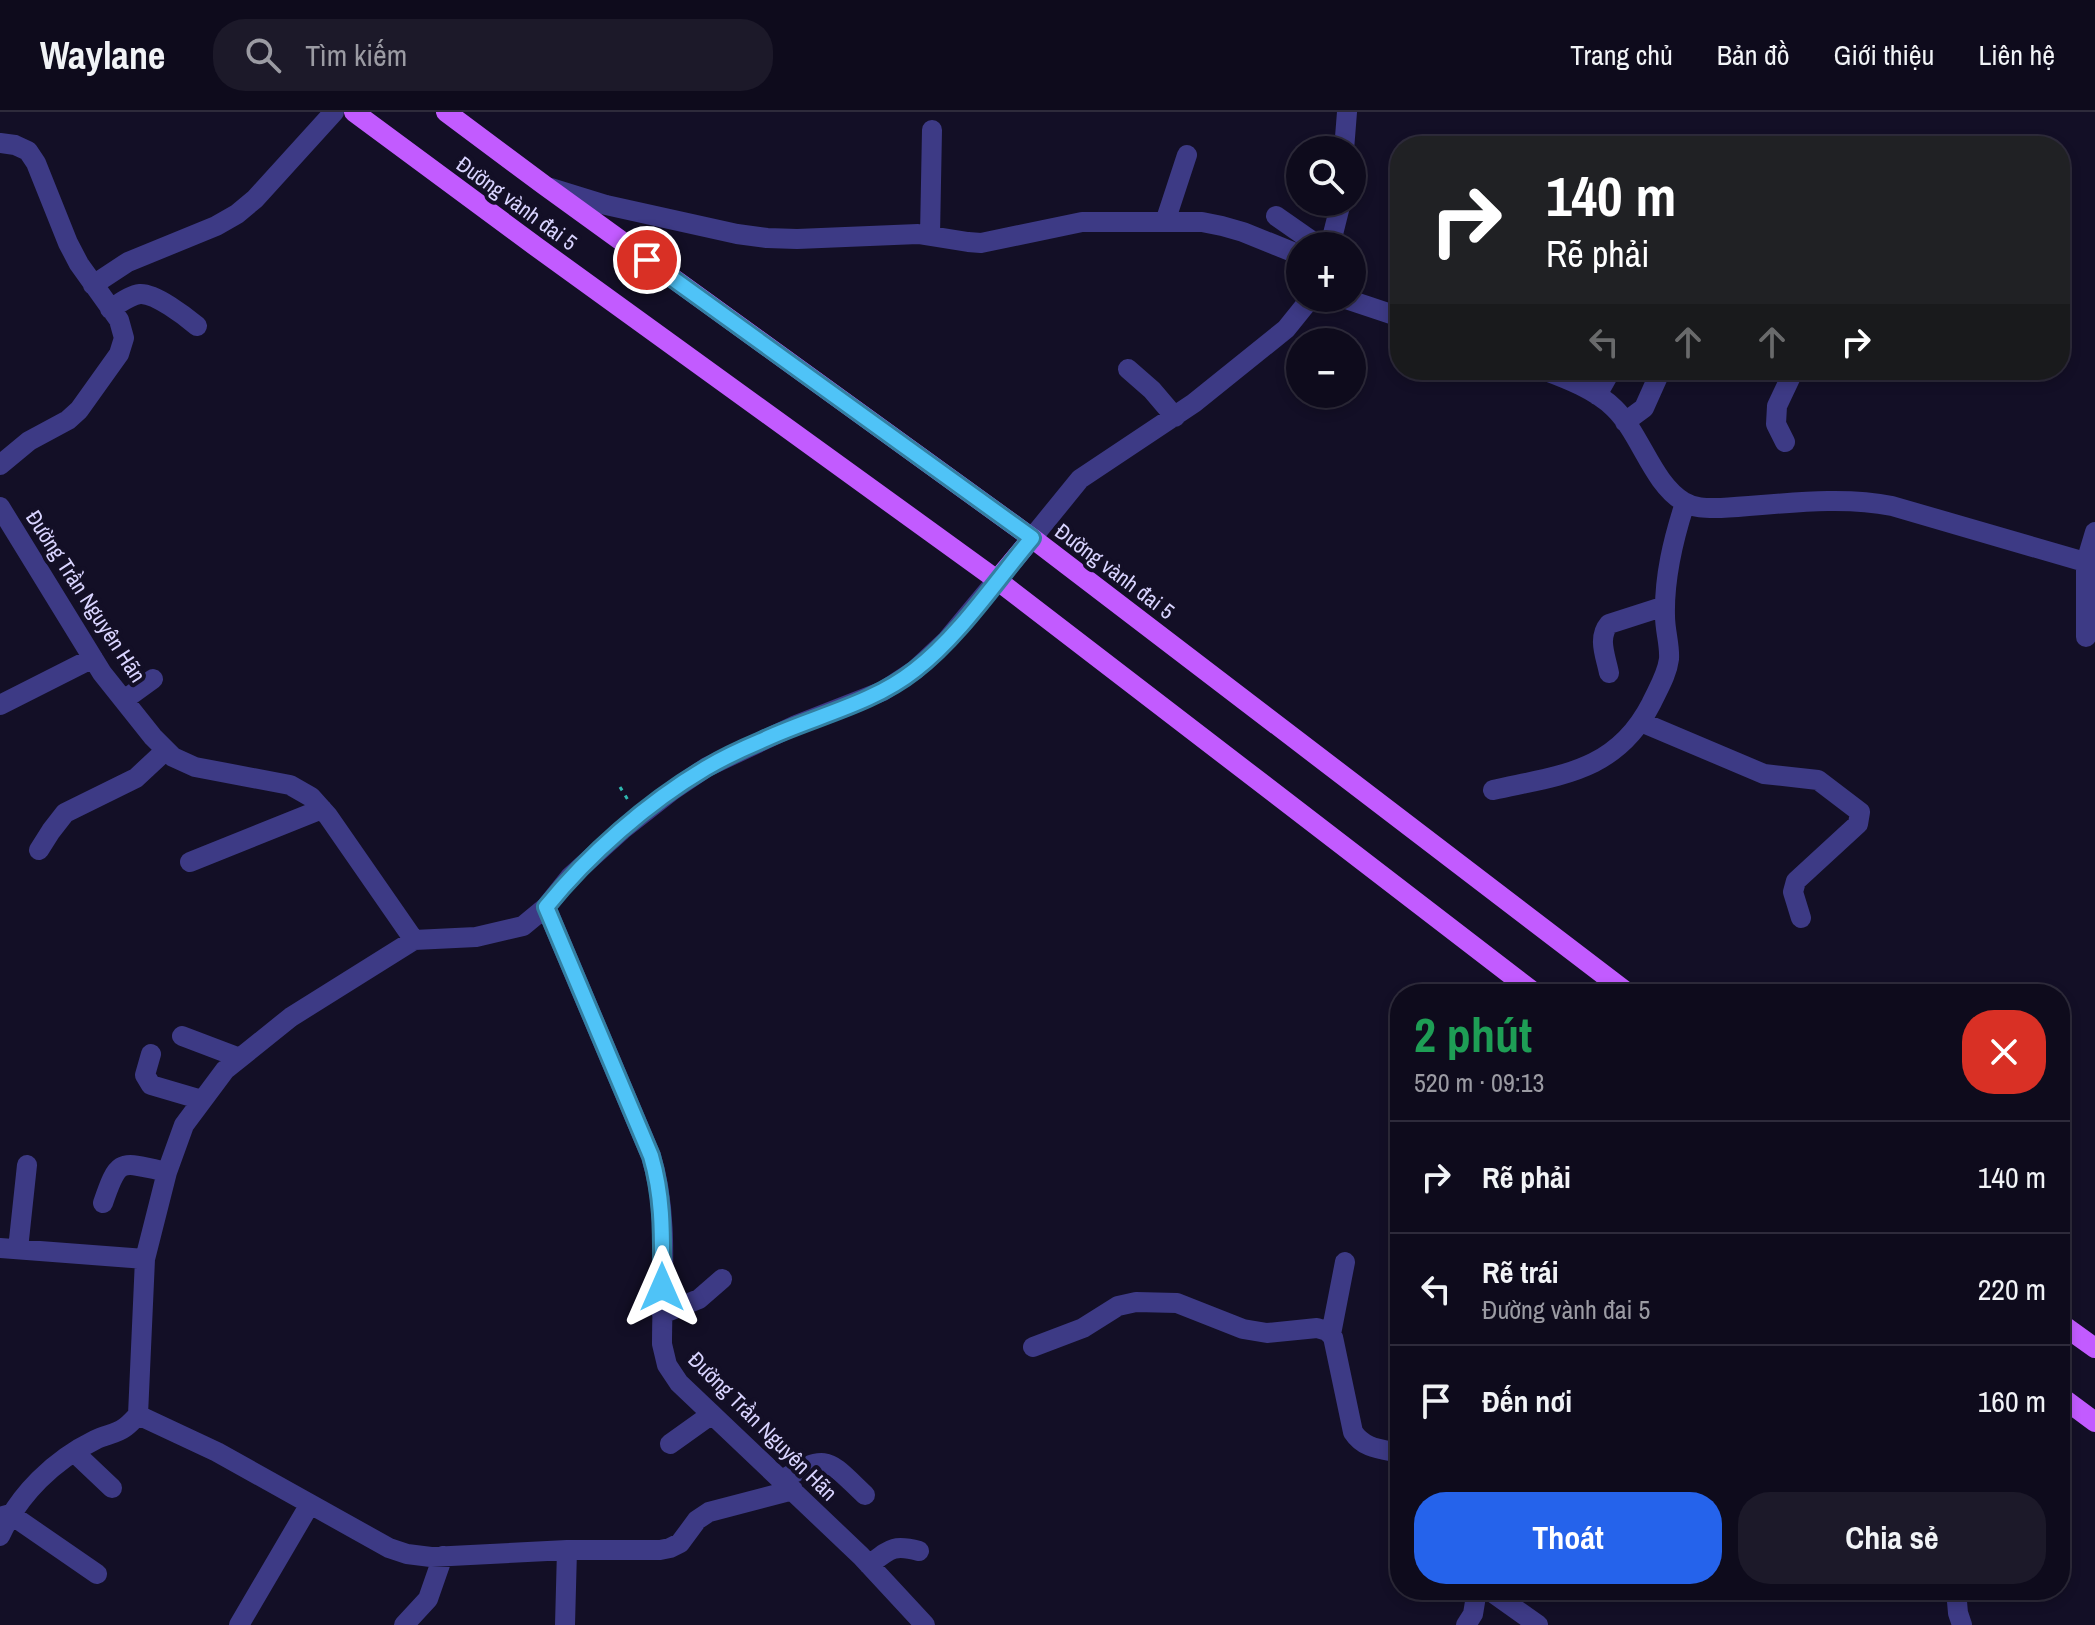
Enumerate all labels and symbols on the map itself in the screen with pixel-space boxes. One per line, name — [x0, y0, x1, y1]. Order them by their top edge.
street label: Đường vành đai 5 — [451, 149, 583, 257]
pin — [613, 226, 681, 294]
street label: Đường Trần Nguyên Hãn — [19, 504, 153, 688]
street label: Đường vành đai 5 — [1049, 516, 1181, 626]
position arrow — [620, 1245, 704, 1329]
street label: Đường Trần Nguyên Hãn — [682, 1345, 844, 1507]

